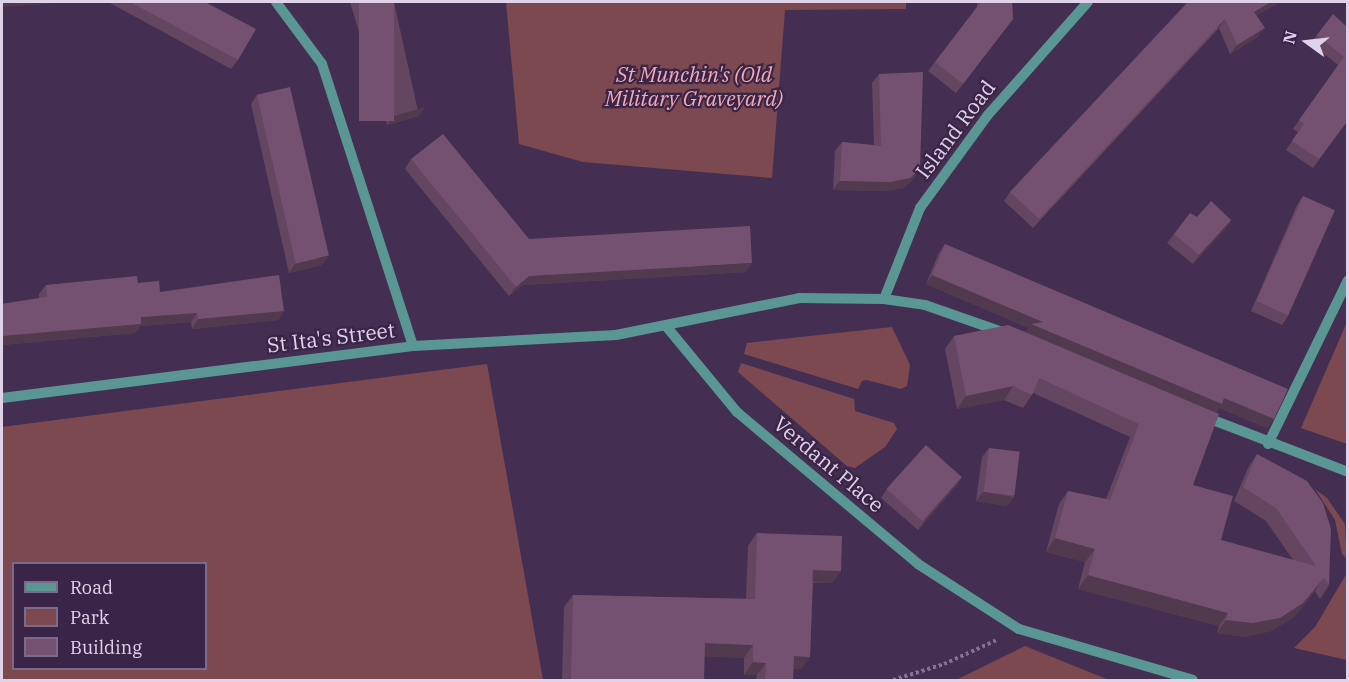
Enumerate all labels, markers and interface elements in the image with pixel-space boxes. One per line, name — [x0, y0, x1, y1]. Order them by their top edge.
north arrow — [1277, 12, 1337, 72]
text: N — [1278, 29, 1301, 46]
park label: St Munchin's (Old Military Graveyard) — [605, 61, 783, 111]
street label: Island Road — [910, 75, 1000, 183]
street label: St Ita's Street — [266, 317, 396, 357]
street label: Verdant Place — [769, 411, 889, 517]
legend — [12, 562, 207, 670]
text: Road — [70, 576, 113, 599]
text: Park — [70, 606, 109, 629]
text: Building — [70, 636, 142, 659]

